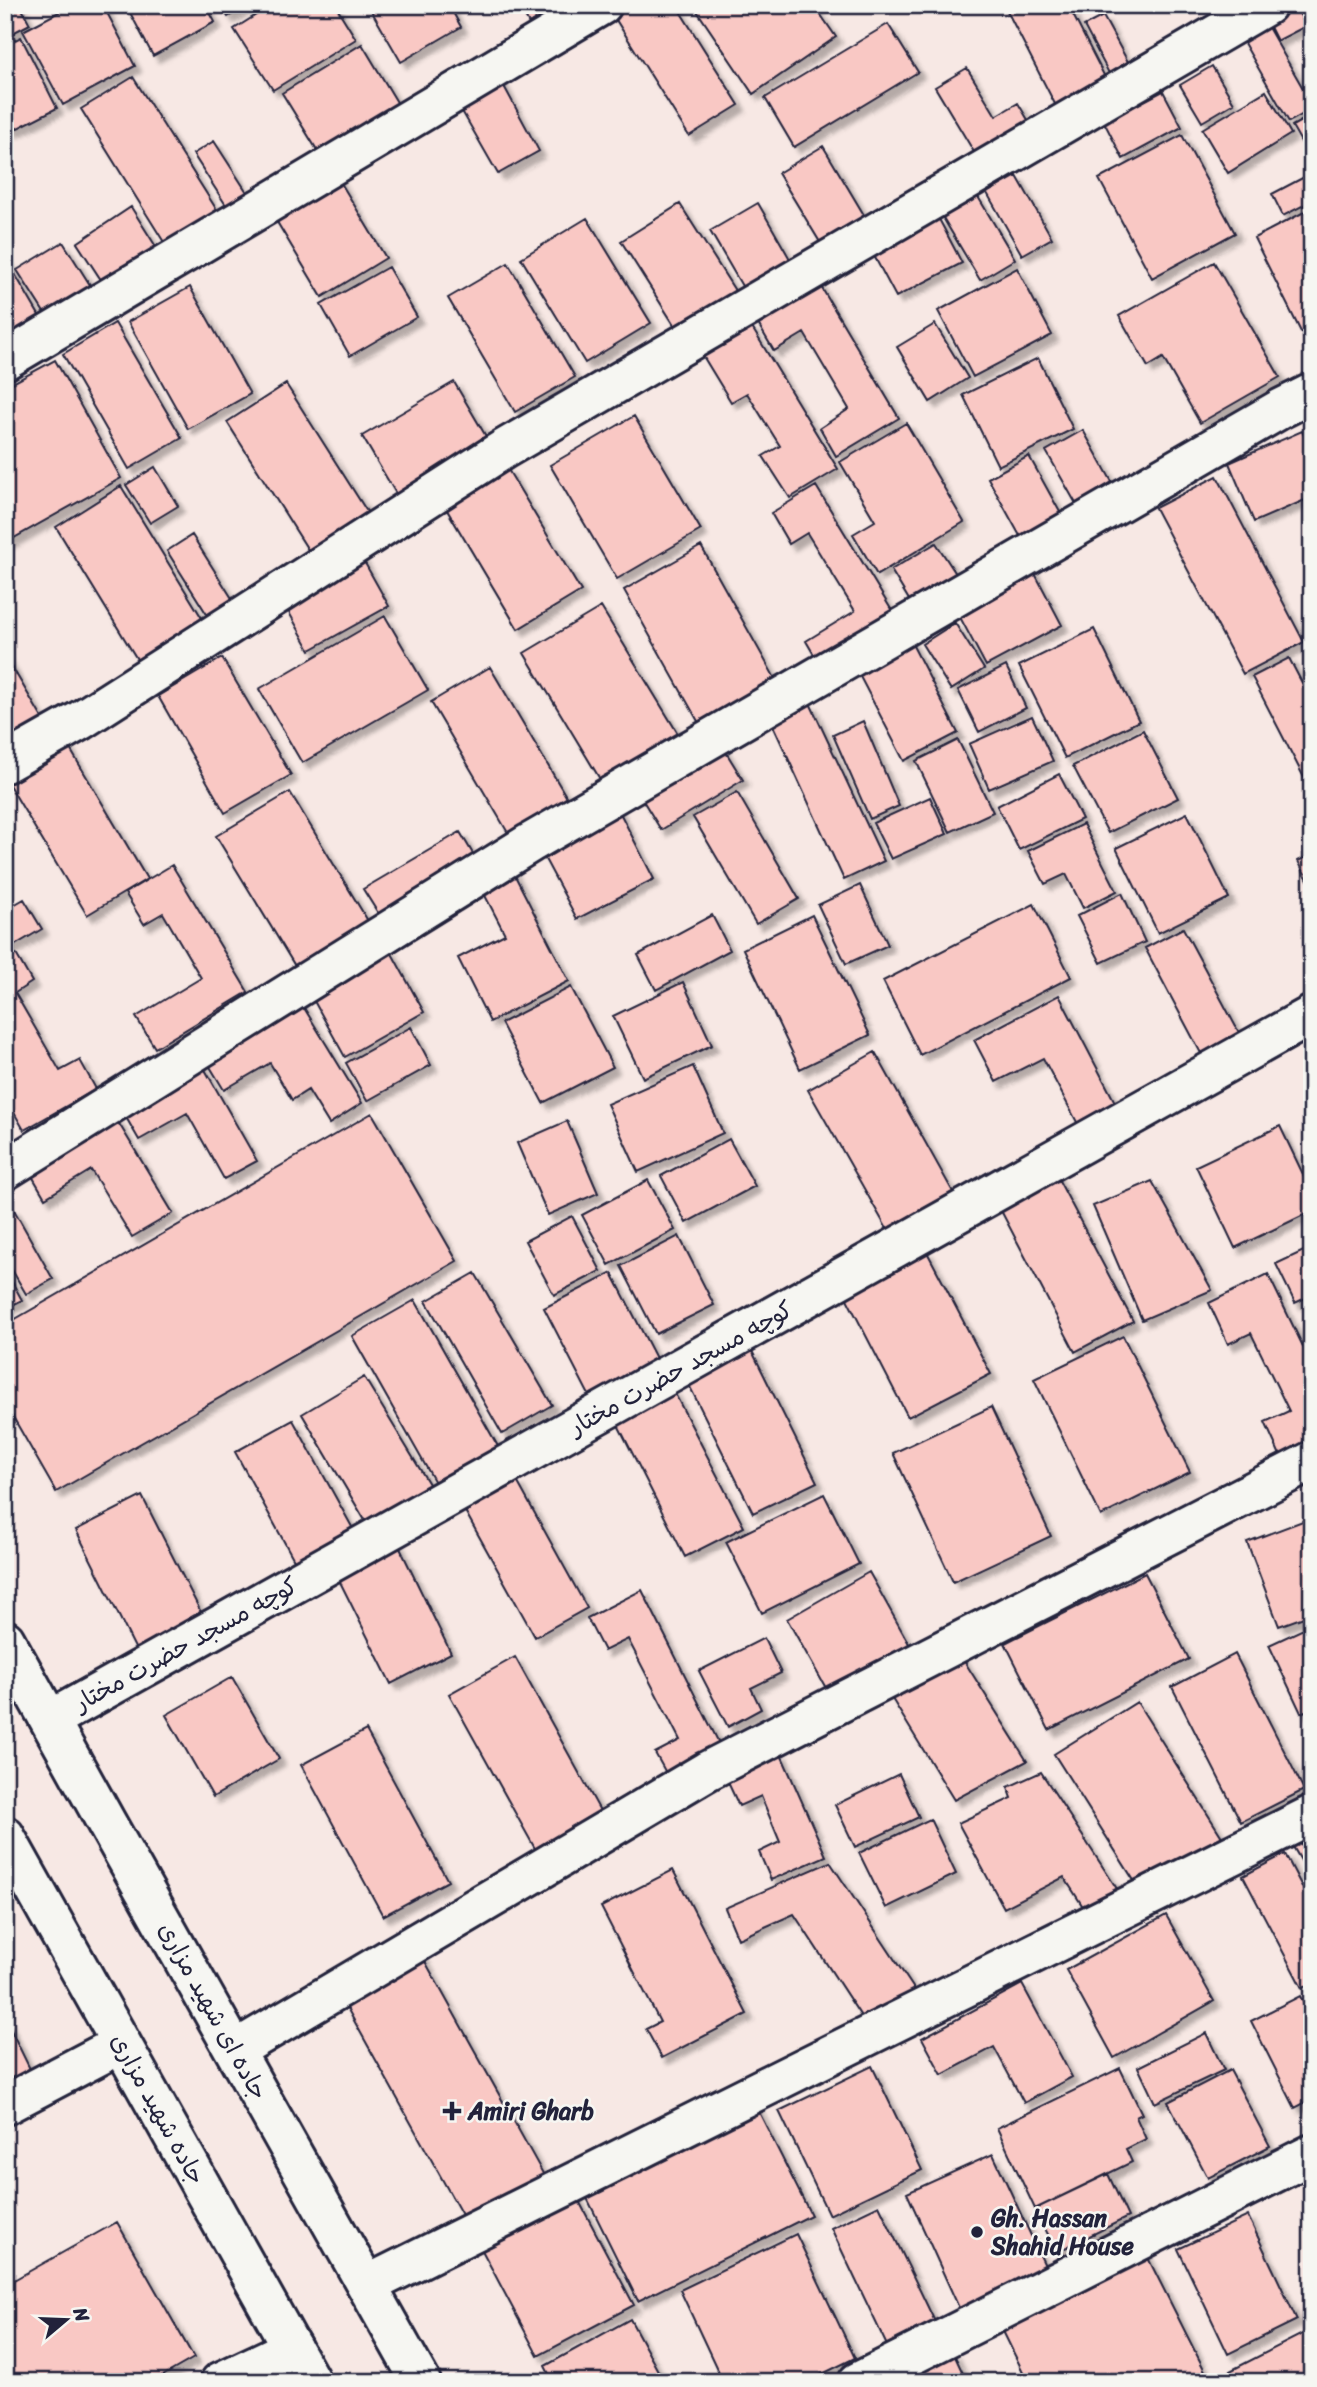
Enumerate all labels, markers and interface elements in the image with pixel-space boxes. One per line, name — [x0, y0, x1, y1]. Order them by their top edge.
street label: کوچه مسجد حضرت مختار — [559, 1289, 801, 1448]
street label: کوچه مسجد حضرت مختار — [64, 1565, 306, 1724]
street label: جاده ای شهید مزاری — [147, 1914, 279, 2108]
street label: جاده شهید مزاری — [99, 2025, 217, 2193]
place label: Amiri Gharb — [467, 2090, 594, 2132]
marker: Amiri Gharb — [442, 2101, 462, 2121]
place label: Gh. Hassan Shahid House — [990, 2197, 1135, 2267]
marker: Gh. Hassan Shahid House — [969, 2224, 985, 2240]
north arrow — [32, 2286, 102, 2356]
text: N — [64, 2302, 100, 2327]

